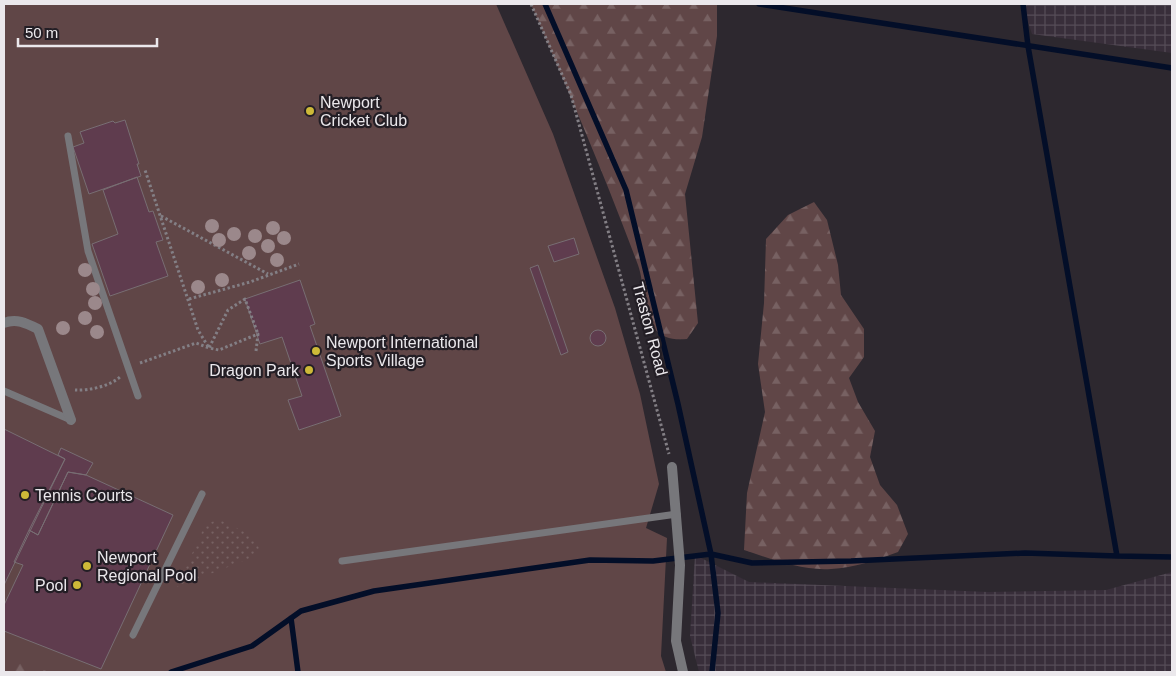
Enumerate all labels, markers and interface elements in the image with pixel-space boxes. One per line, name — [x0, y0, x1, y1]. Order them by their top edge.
scale bar — [18, 15, 156, 47]
text: 50 m — [25, 24, 58, 41]
place label: Newport Cricket Club — [320, 94, 407, 129]
marker: Newport Cricket Club — [304, 105, 316, 117]
street label: Traston Road — [629, 280, 671, 378]
place label: Newport International Sports Village — [326, 334, 478, 369]
marker: Newport International Sports Village — [310, 345, 322, 357]
place label: Dragon Park — [209, 362, 300, 379]
marker: Dragon Park — [303, 364, 315, 376]
place label: Tennis Courts — [35, 487, 133, 504]
marker: Tennis Courts — [19, 489, 31, 501]
place label: Newport Regional Pool — [97, 549, 197, 584]
marker: Newport Regional Pool — [81, 560, 93, 572]
place label: Pool — [35, 577, 67, 594]
marker: Pool — [71, 579, 83, 591]

